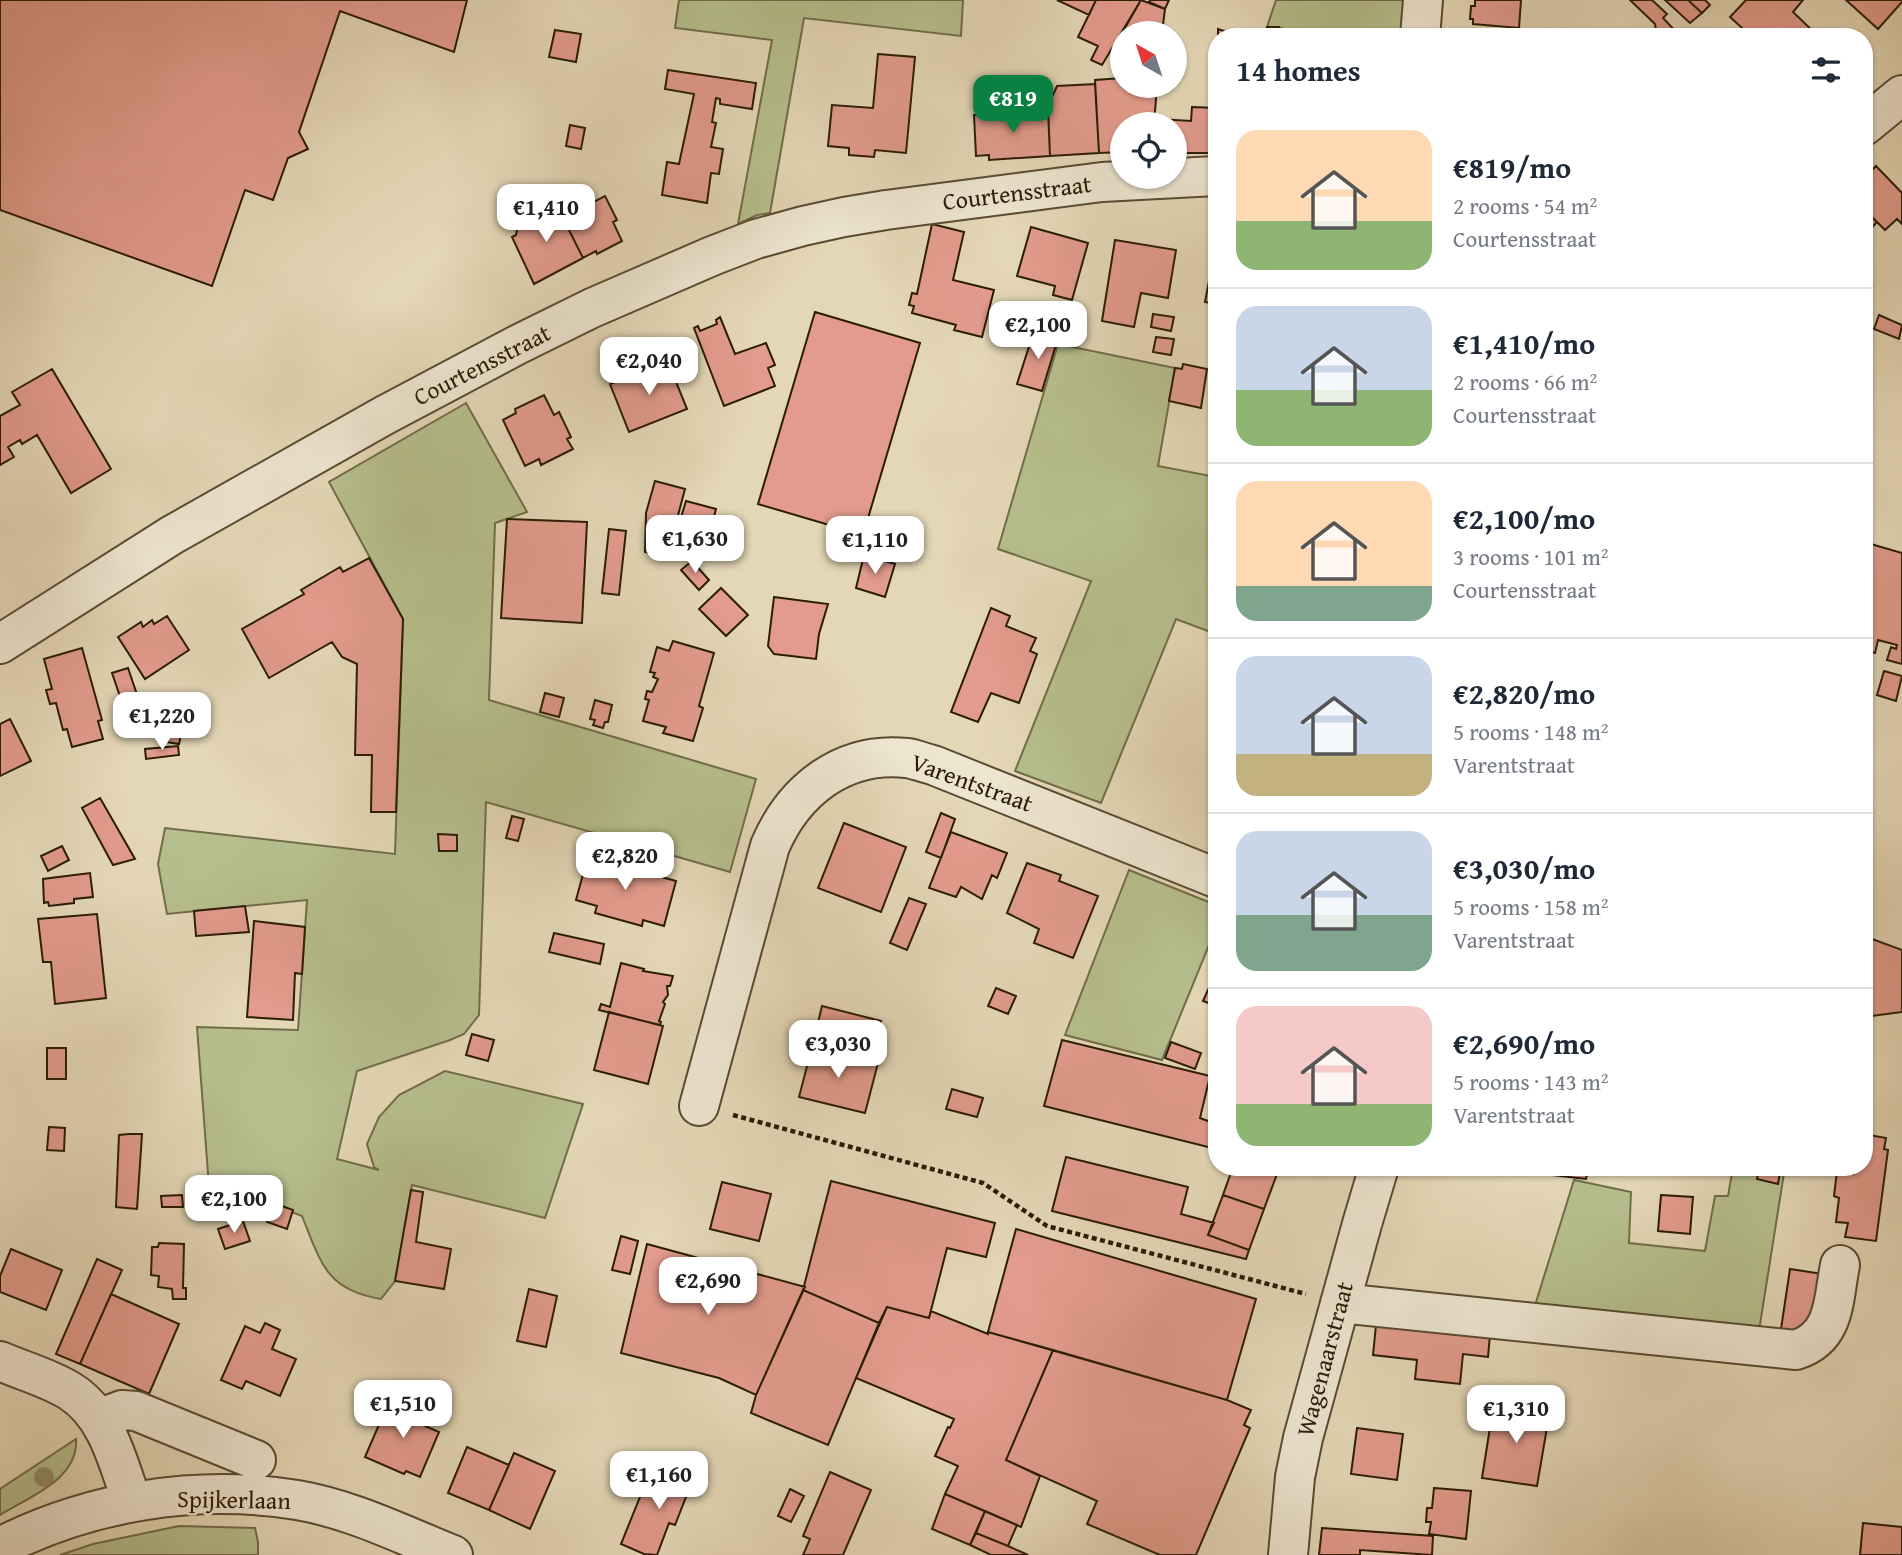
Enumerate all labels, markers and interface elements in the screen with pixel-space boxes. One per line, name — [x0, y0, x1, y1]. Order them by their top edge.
north arrow — [1110, 21, 1186, 98]
map controls — [1110, 21, 1187, 189]
text: 14 homes — [1236, 48, 1361, 92]
icon: filters — [1807, 51, 1845, 89]
pin: €819 — [972, 76, 1054, 135]
text: €819 — [989, 81, 1037, 114]
button: locate — [1110, 112, 1187, 189]
text: €819/mo — [1453, 145, 1571, 189]
icon: home — [1292, 158, 1376, 242]
street label: Courtensstraat — [941, 166, 1094, 219]
pin: €1,410 — [489, 184, 603, 244]
text: 2 rooms · 54 m² — [1453, 189, 1597, 222]
text: €1,410 — [513, 190, 579, 223]
text: Courtensstraat — [1453, 222, 1596, 255]
pin: €2,100 — [981, 302, 1095, 361]
text: €2,100 — [1005, 307, 1071, 340]
street label: Courtensstraat — [407, 315, 557, 414]
text: €1,410/mo — [1453, 321, 1595, 365]
icon: home — [1292, 334, 1376, 418]
pin: €2,040 — [592, 338, 706, 397]
text: €2,040 — [616, 343, 682, 376]
text: 2 rooms · 66 m² — [1453, 365, 1597, 398]
text: Courtensstraat — [1453, 398, 1596, 431]
text: €2,100/mo — [1453, 496, 1595, 540]
icon: home — [1292, 509, 1376, 593]
pin: €1,630 — [638, 516, 752, 575]
pin: €1,110 — [818, 516, 932, 576]
text: €1,630 — [662, 521, 728, 554]
text: €1,110 — [842, 522, 908, 555]
text: 3 rooms · 101 m² — [1453, 540, 1608, 573]
text: Courtensstraat — [1453, 573, 1596, 606]
text: €2,820/mo — [1453, 671, 1595, 715]
icon: home — [1292, 684, 1376, 768]
pin: €1,220 — [105, 692, 219, 752]
text: €1,220 — [129, 698, 195, 731]
text: 5 rooms · 148 m² — [1453, 715, 1608, 748]
street label: Varentstraat — [906, 744, 1038, 821]
text: Varentstraat — [1453, 748, 1575, 781]
pin: €2,820 — [568, 832, 682, 892]
text: €2,820 — [592, 838, 658, 871]
text: €3,030/mo — [1453, 846, 1595, 890]
icon: home — [1292, 859, 1376, 943]
text: 5 rooms · 158 m² — [1453, 890, 1608, 923]
text: Varentstraat — [1453, 923, 1575, 956]
pin: €3,030 — [781, 1020, 895, 1080]
text: €2,690/mo — [1453, 1021, 1595, 1065]
text: €3,030 — [805, 1026, 871, 1059]
icon: home — [1292, 1034, 1376, 1118]
text: 5 rooms · 143 m² — [1453, 1065, 1608, 1098]
text: Varentstraat — [1453, 1098, 1575, 1131]
pin: €2,100 — [177, 1176, 291, 1235]
text: €2,100 — [201, 1181, 267, 1214]
pin: €2,690 — [651, 1258, 765, 1317]
text: €2,690 — [675, 1263, 741, 1296]
street label: Wagenaarstraat — [1287, 1277, 1362, 1440]
pin: €1,510 — [346, 1380, 460, 1440]
text: €1,510 — [370, 1386, 436, 1419]
pin: €1,310 — [1459, 1386, 1573, 1445]
text: €1,310 — [1483, 1391, 1549, 1424]
pin: €1,160 — [602, 1452, 716, 1511]
text: €1,160 — [626, 1457, 692, 1490]
street label: Spijkerlaan — [177, 1481, 292, 1518]

